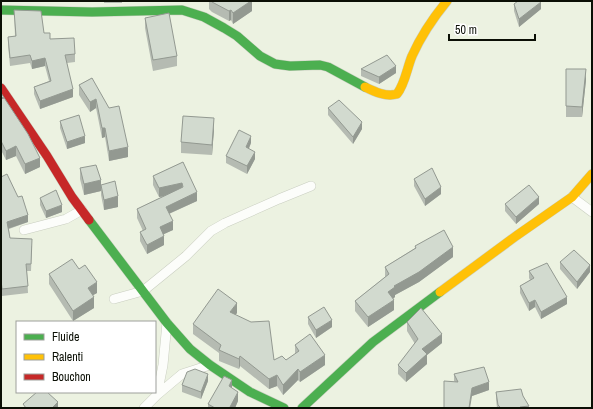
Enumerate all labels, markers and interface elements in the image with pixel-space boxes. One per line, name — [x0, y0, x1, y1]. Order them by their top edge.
scale bar — [449, 16, 535, 42]
text: 50 m — [455, 22, 477, 38]
legend — [16, 321, 156, 393]
text: Fluide — [52, 329, 79, 345]
text: Ralenti — [52, 349, 83, 365]
text: Bouchon — [52, 369, 91, 385]

